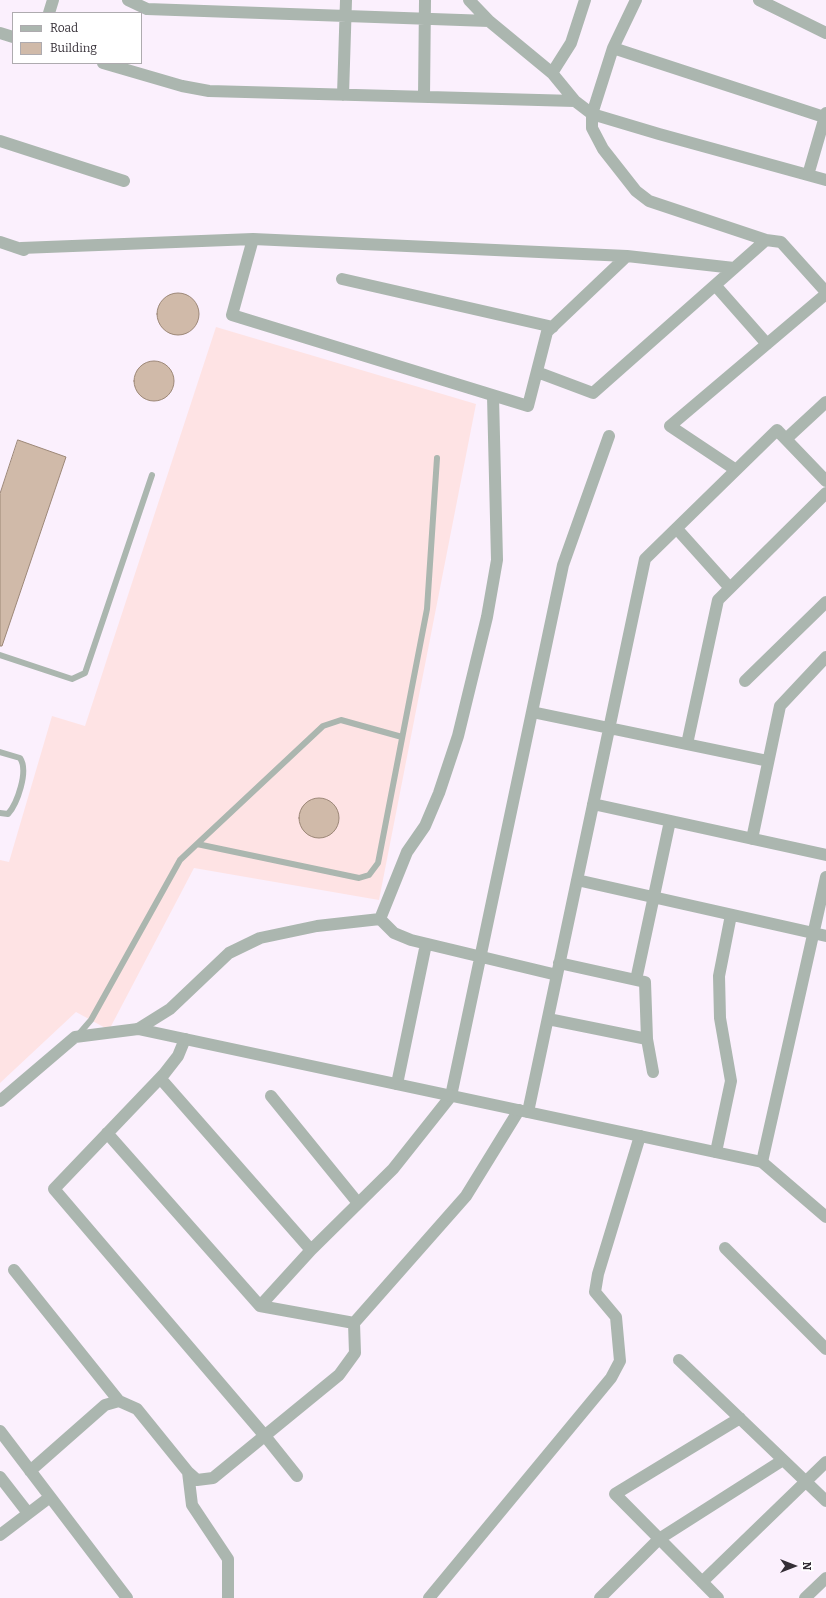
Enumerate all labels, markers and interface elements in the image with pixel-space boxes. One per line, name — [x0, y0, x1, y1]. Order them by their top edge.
legend — [12, 12, 142, 64]
text: Road — [50, 21, 78, 35]
text: Building — [50, 41, 97, 55]
north arrow — [774, 1546, 814, 1586]
text: N — [800, 1562, 813, 1570]

